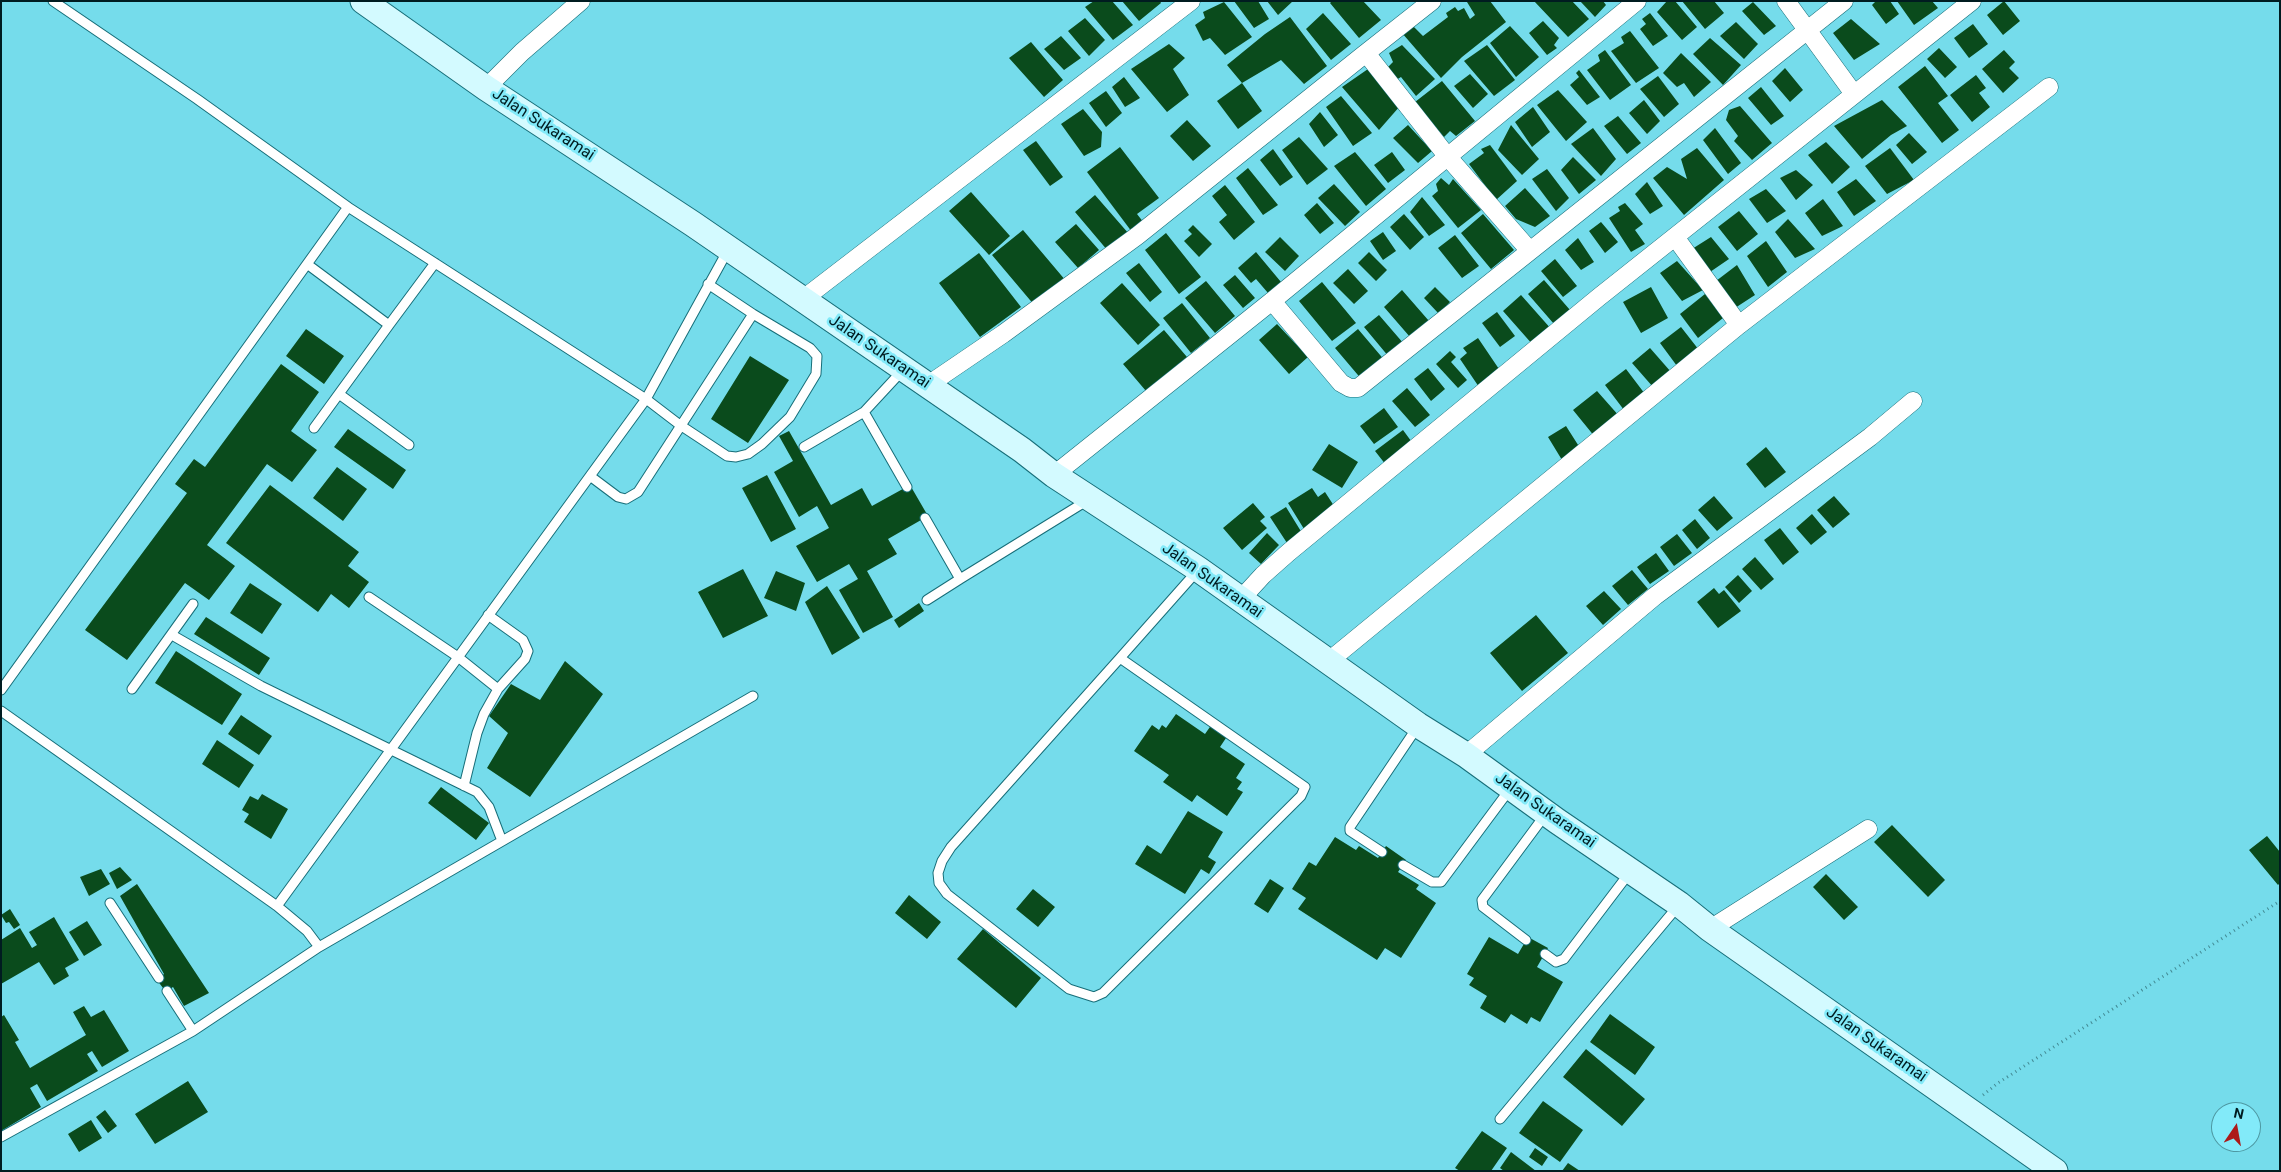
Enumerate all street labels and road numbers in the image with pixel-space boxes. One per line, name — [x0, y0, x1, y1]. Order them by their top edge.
street label: Jalan Sukaramai — [488, 85, 598, 165]
street label: Jalan Sukaramai — [825, 311, 933, 393]
street label: Jalan Sukaramai — [1158, 539, 1266, 623]
street label: Jalan Sukaramai — [1491, 769, 1599, 853]
street label: Jalan Sukaramai — [1822, 1003, 1930, 1087]

